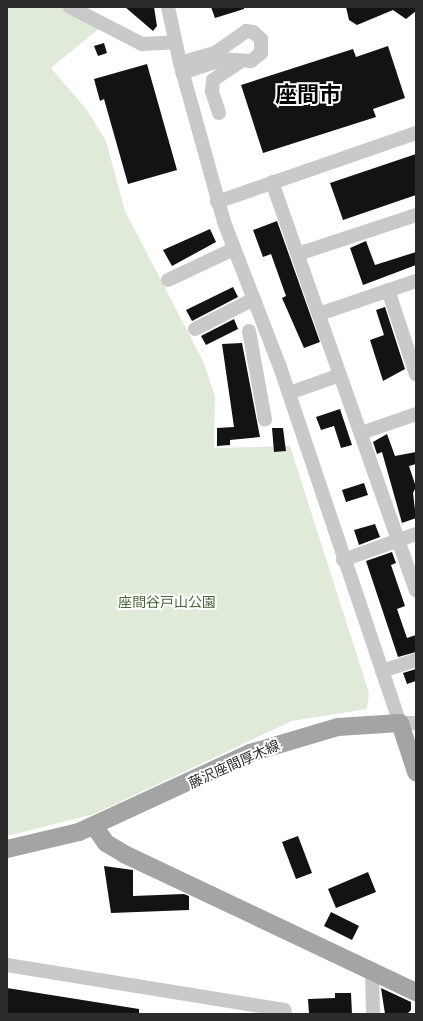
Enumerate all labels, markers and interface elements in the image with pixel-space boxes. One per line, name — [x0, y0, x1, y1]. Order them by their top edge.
district label: 座間市 — [275, 82, 341, 108]
park label: 座間谷戸山公園 — [118, 594, 216, 610]
street label: 藤沢座間厚木線 — [186, 736, 282, 792]

